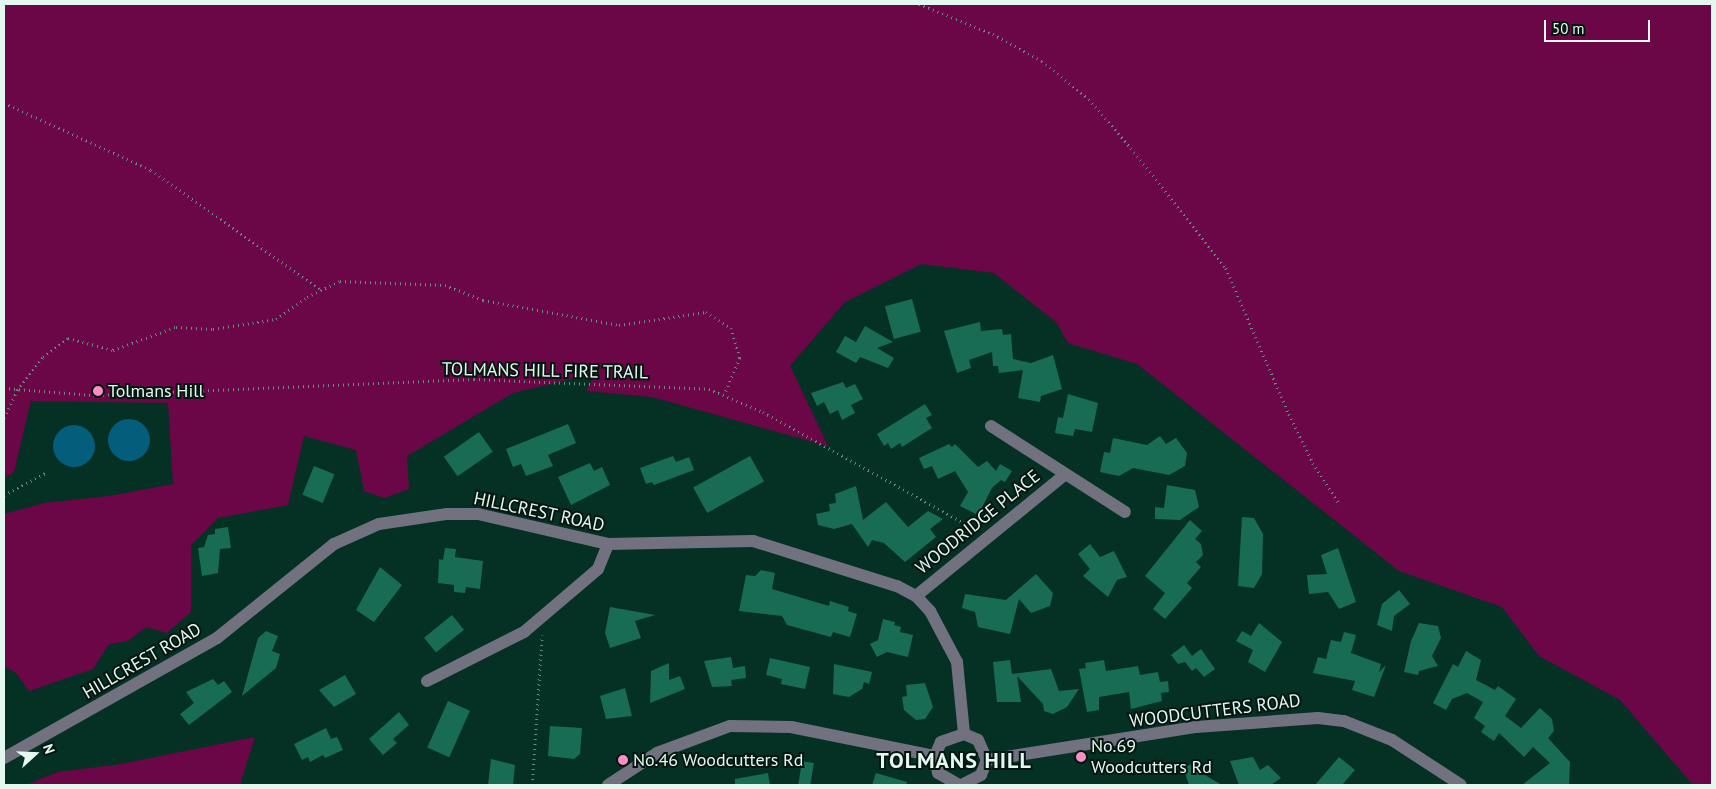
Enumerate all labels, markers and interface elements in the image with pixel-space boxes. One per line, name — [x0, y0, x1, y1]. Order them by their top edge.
scale bar — [1546, 10, 1652, 42]
text: 50 m — [1552, 19, 1585, 38]
street label: TOLMANS HILL FIRE TRAIL — [441, 358, 649, 384]
place label: Tolmans Hill — [108, 380, 204, 402]
marker: Tolmans Hill — [92, 385, 104, 397]
street label: WOODRIDGE PLACE — [912, 465, 1044, 579]
street label: HILLCREST ROAD — [471, 488, 607, 536]
street label: HILLCREST ROAD — [79, 618, 205, 704]
street label: WOODCUTTERS ROAD — [1128, 690, 1302, 732]
north arrow — [10, 729, 60, 779]
place label: No.69 Woodcutters Rd — [1091, 736, 1212, 779]
text: N — [39, 741, 59, 756]
district label: TOLMANS HILL — [875, 748, 1033, 774]
place label: No.46 Woodcutters Rd — [633, 749, 804, 771]
marker: No.69 Woodcutters Rd — [1075, 751, 1087, 763]
marker: No.46 Woodcutters Rd — [617, 754, 629, 766]

